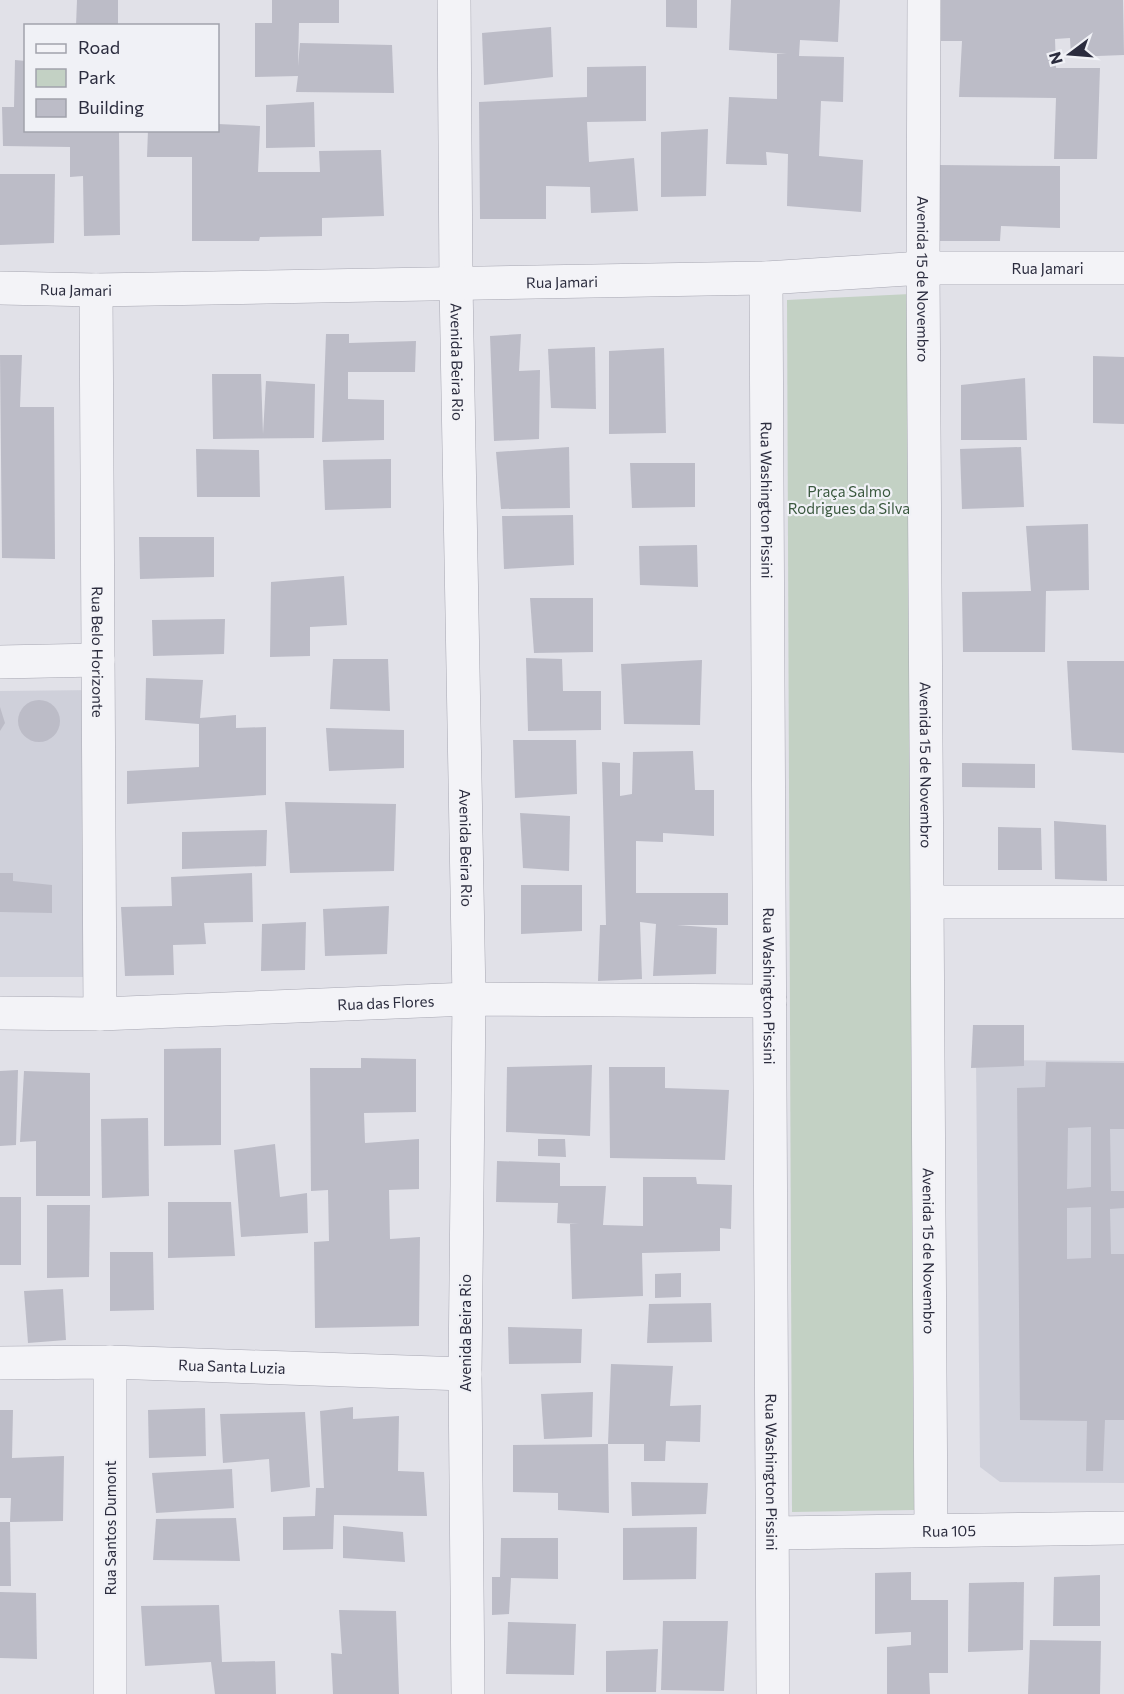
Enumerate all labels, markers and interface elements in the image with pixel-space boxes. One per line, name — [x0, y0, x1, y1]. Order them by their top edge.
legend — [24, 24, 219, 132]
north arrow — [1040, 24, 1100, 84]
text: Road — [78, 36, 120, 58]
text: N — [1044, 50, 1066, 67]
text: Park — [78, 66, 116, 88]
text: Building — [78, 96, 144, 118]
street label: Avenida 15 de Novembro — [914, 196, 933, 362]
street label: Rua Jamari — [1011, 259, 1084, 277]
street label: Rua Jamari — [526, 272, 598, 291]
street label: Rua Jamari — [40, 280, 112, 299]
street label: Avenida Beira Rio — [447, 303, 468, 421]
street label: Rua Washington Pissini — [758, 421, 776, 579]
park label: Praça Salmo Rodrigues da Silva — [788, 482, 910, 517]
street label: Rua Belo Horizonte — [89, 586, 107, 718]
street label: Avenida 15 de Novembro — [917, 682, 936, 848]
street label: Avenida Beira Rio — [456, 789, 476, 907]
street label: Rua Washington Pissini — [760, 907, 779, 1065]
street label: Rua das Flores — [337, 991, 435, 1013]
street label: Avenida 15 de Novembro — [920, 1168, 939, 1334]
street label: Avenida Beira Rio — [456, 1274, 474, 1392]
street label: Rua Santa Luzia — [178, 1355, 286, 1377]
street label: Rua Washington Pissini — [763, 1393, 781, 1551]
street label: Rua Santos Dumont — [101, 1460, 119, 1596]
street label: Rua 105 — [922, 1521, 976, 1540]

